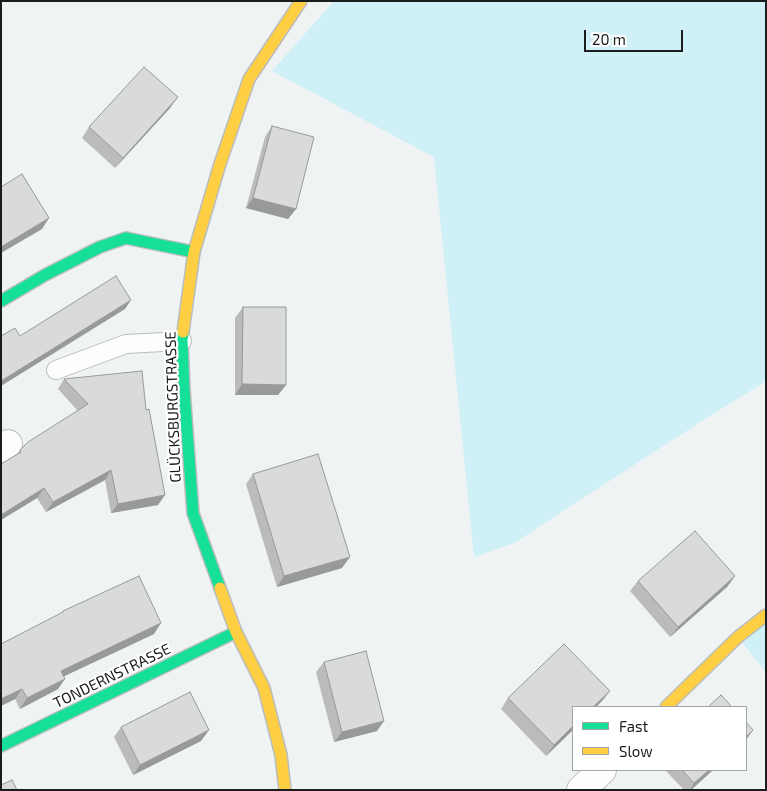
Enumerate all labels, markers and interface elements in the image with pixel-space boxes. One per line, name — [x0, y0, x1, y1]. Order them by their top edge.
scale bar — [587, 20, 686, 52]
text: 20 m — [592, 30, 626, 48]
street label: GLÜCKSBURGSTRASSE — [161, 331, 185, 483]
street label: TONDERNSTRASSE — [50, 640, 174, 712]
legend — [572, 706, 747, 771]
text: Fast — [619, 717, 648, 735]
text: Slow — [619, 742, 653, 760]

